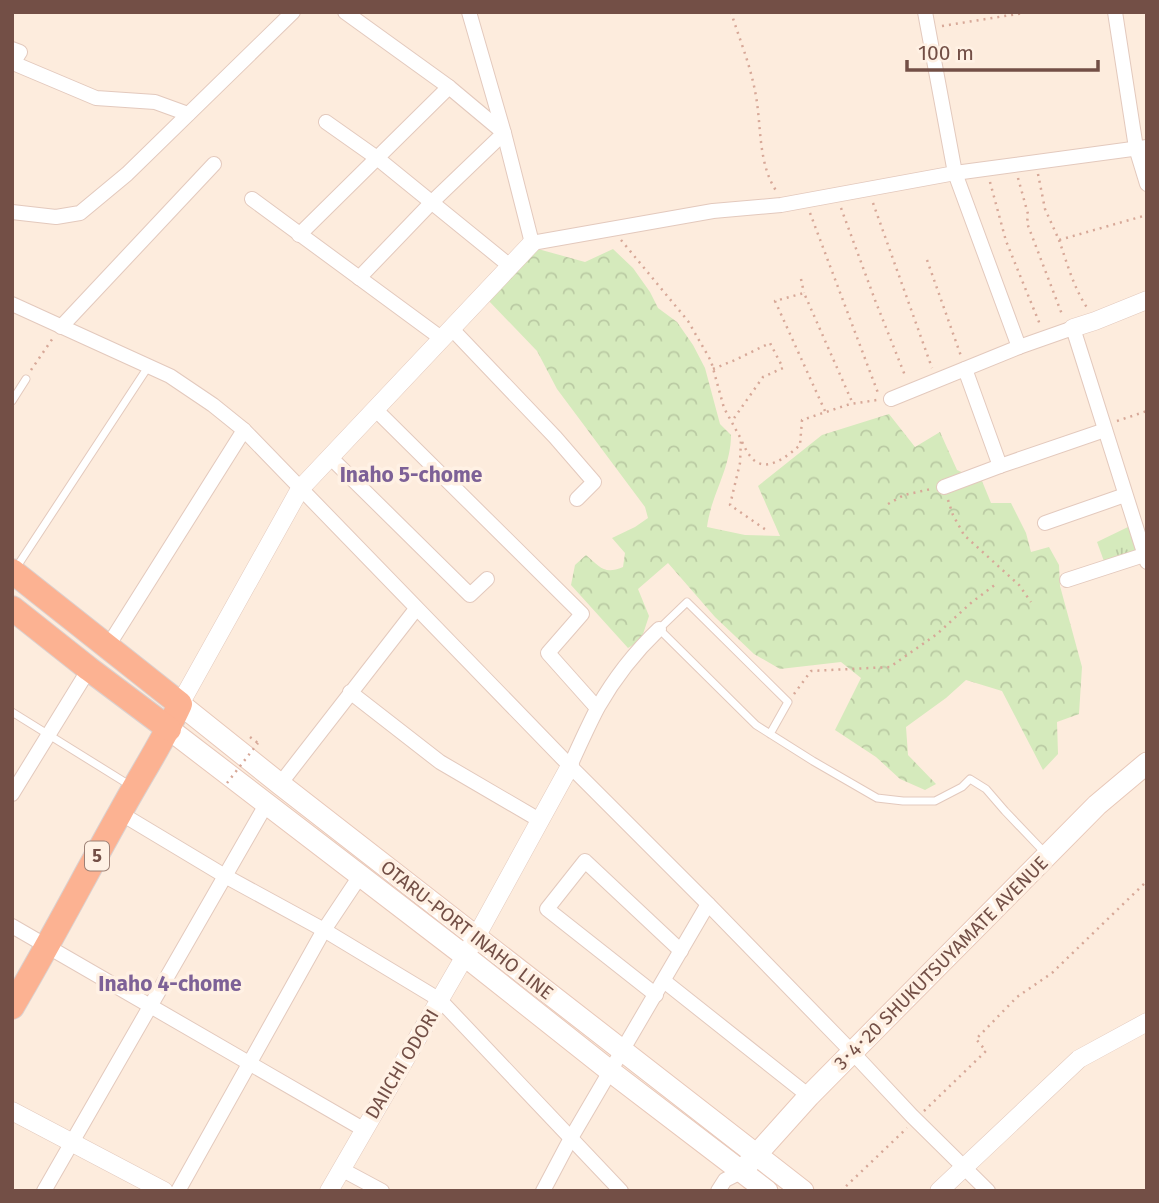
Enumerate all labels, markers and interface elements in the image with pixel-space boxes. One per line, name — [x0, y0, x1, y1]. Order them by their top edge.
scale bar — [907, 28, 1098, 72]
text: 100 m — [918, 40, 974, 66]
district label: Inaho 5-chome — [340, 462, 483, 488]
road number: 5 — [85, 842, 109, 870]
street label: 3･4･20 SHUKUTSUYAMATE AVENUE — [829, 851, 1053, 1075]
street label: OTARU-PORT INAHO LINE — [376, 855, 558, 1005]
district label: Inaho 4-chome — [98, 971, 242, 997]
street label: DAIICHI ODORI — [360, 1005, 444, 1123]

